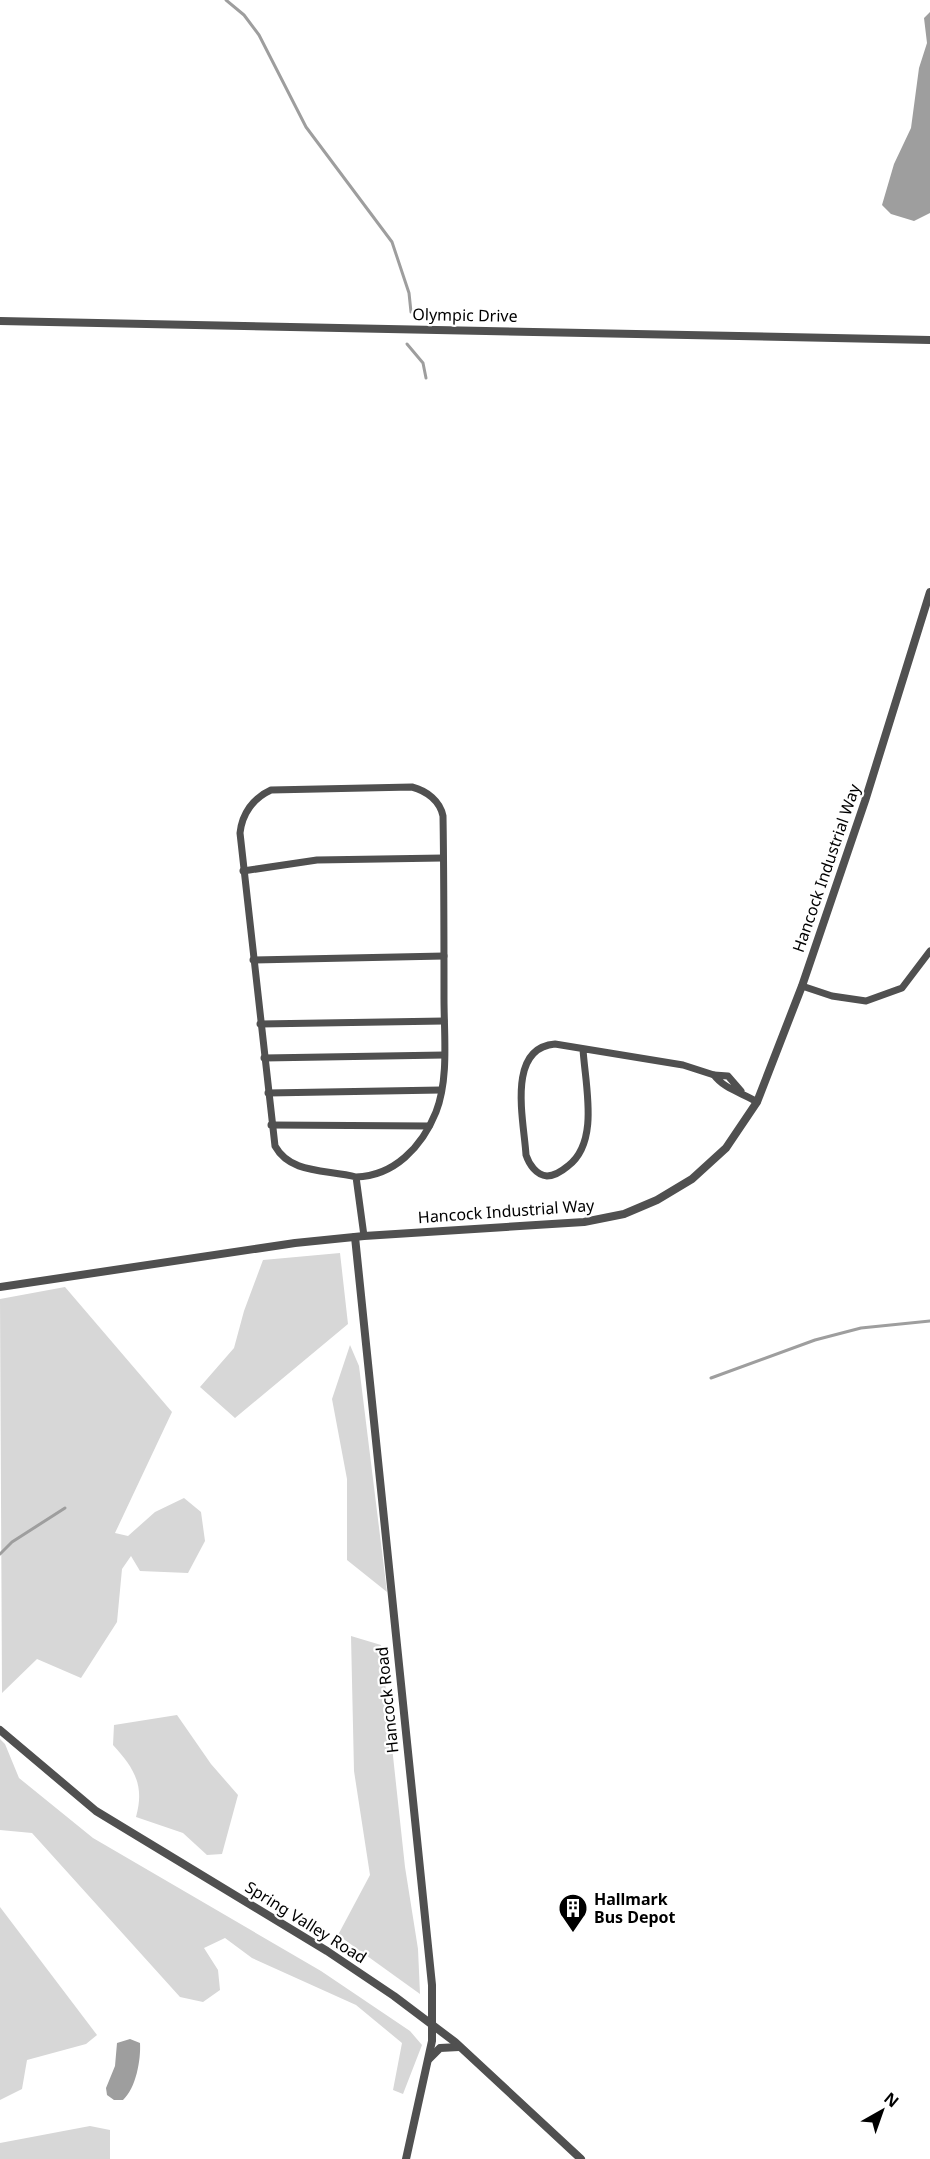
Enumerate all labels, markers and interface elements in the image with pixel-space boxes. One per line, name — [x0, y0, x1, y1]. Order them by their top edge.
street label: Olympic Drive — [412, 303, 518, 327]
street label: Hancock Industrial Way — [787, 780, 865, 955]
street label: Hancock Industrial Way — [417, 1194, 596, 1228]
street label: Hancock Road — [370, 1646, 404, 1754]
street label: Spring Valley Road — [241, 1876, 371, 1968]
place label: Hallmark Bus Depot — [594, 1888, 676, 1928]
building icon: Hallmark Bus Depot — [557, 1892, 589, 1934]
north arrow — [852, 2081, 912, 2141]
text: N — [880, 2087, 904, 2112]

